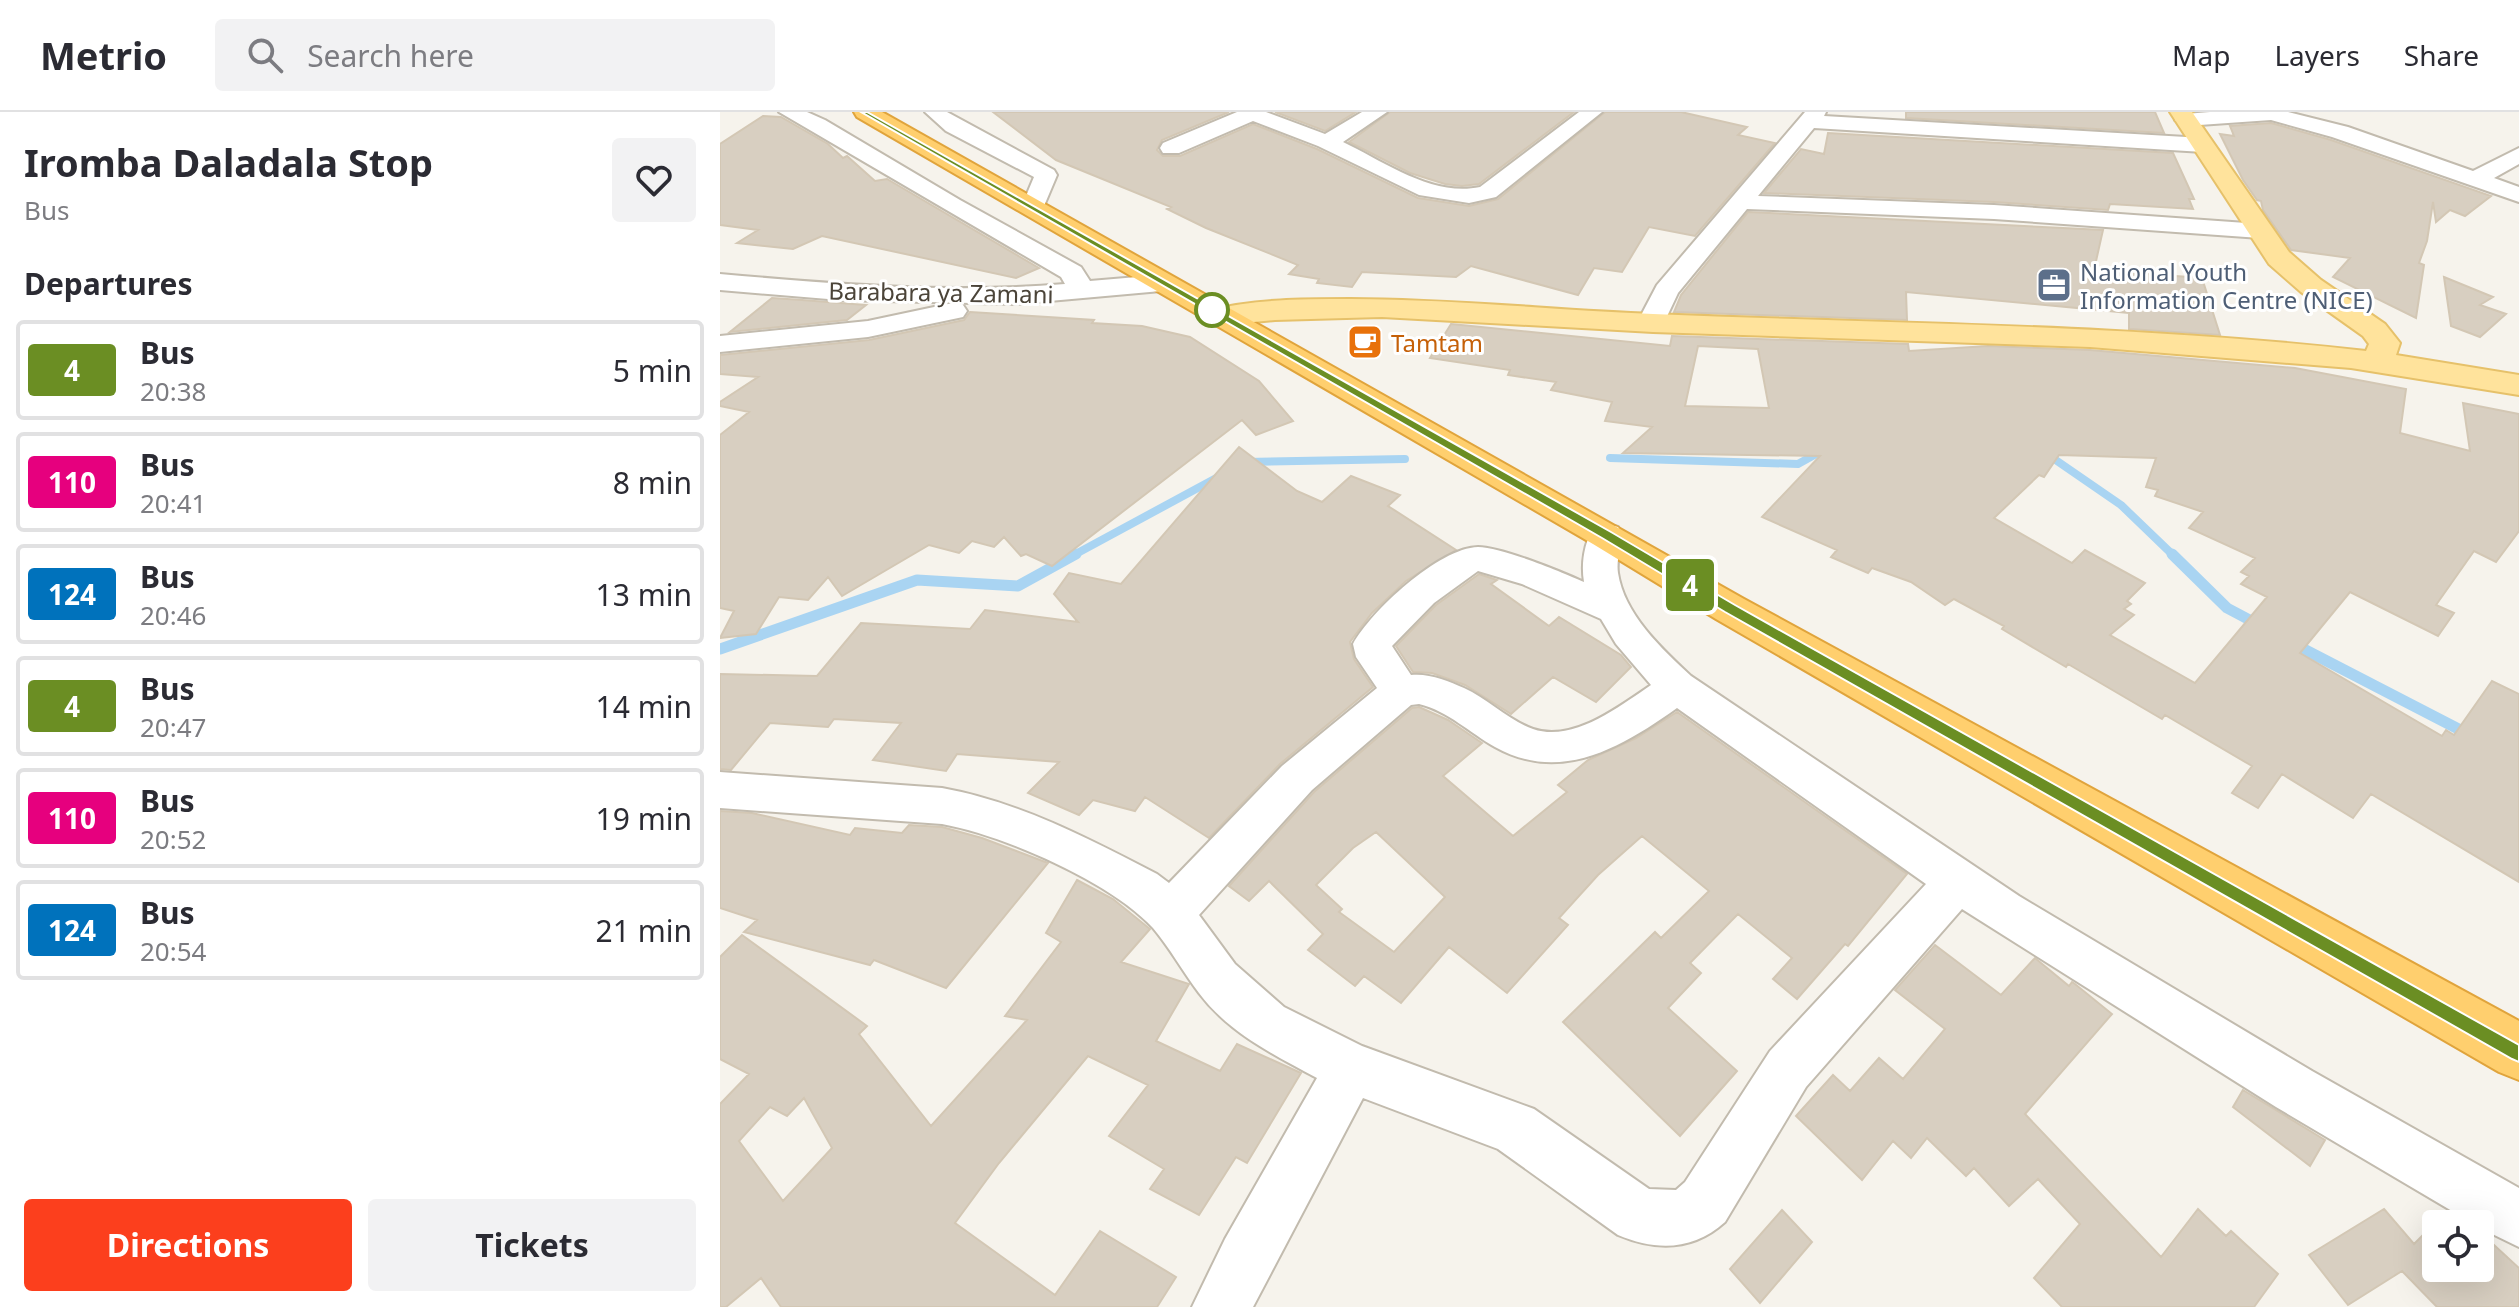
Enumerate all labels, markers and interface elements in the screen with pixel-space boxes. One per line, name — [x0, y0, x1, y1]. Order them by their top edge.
search box — [215, 19, 775, 91]
text: Metrio — [40, 29, 167, 81]
icon: search — [243, 33, 287, 77]
text: Search here — [307, 35, 474, 76]
text: Map — [2172, 36, 2230, 74]
text: Layers — [2274, 36, 2360, 74]
text: Share — [2404, 36, 2479, 74]
text: Iromba Daladala Stop — [24, 136, 433, 188]
button: heart — [612, 138, 696, 222]
text: Bus — [24, 192, 69, 228]
place label: National Youth Information Centre (NICE) — [2080, 255, 2373, 316]
text: Departures — [24, 263, 193, 304]
office icon: National Youth Information Centre (NICE) — [2035, 266, 2073, 304]
street label: Barabara ya Zamani — [828, 274, 1054, 310]
unlabelled marker — [1195, 293, 1229, 327]
cafe icon: Tamtam — [1346, 323, 1384, 361]
place label: Tamtam — [1391, 326, 1483, 359]
text: Bus — [140, 332, 195, 373]
text: 5 min — [613, 350, 692, 391]
text: 4 — [64, 351, 80, 389]
text: 20:38 — [140, 373, 206, 409]
text: Bus — [140, 444, 195, 485]
text: 8 min — [613, 462, 692, 503]
text: 110 — [48, 463, 96, 501]
text: 20:41 — [140, 485, 206, 521]
text: Bus — [140, 556, 195, 597]
line badge: 4 — [1664, 559, 1716, 611]
text: 4 — [1682, 566, 1698, 604]
text: 13 min — [596, 574, 692, 615]
text: 124 — [48, 575, 96, 613]
text: 20:46 — [140, 597, 206, 633]
text: Bus — [140, 668, 195, 709]
text: 14 min — [596, 686, 692, 727]
text: 4 — [64, 687, 80, 725]
text: 20:47 — [140, 709, 206, 745]
text: Bus — [140, 780, 195, 821]
text: 19 min — [596, 798, 692, 839]
text: 110 — [48, 799, 96, 837]
text: 20:52 — [140, 821, 206, 857]
text: Bus — [140, 892, 195, 933]
text: 21 min — [596, 910, 692, 951]
text: 124 — [48, 911, 96, 949]
text: 20:54 — [140, 933, 206, 969]
button: Directions — [24, 1199, 352, 1291]
button: Tickets — [368, 1199, 696, 1291]
map controls — [2422, 1210, 2494, 1282]
button: locate — [2422, 1210, 2494, 1282]

